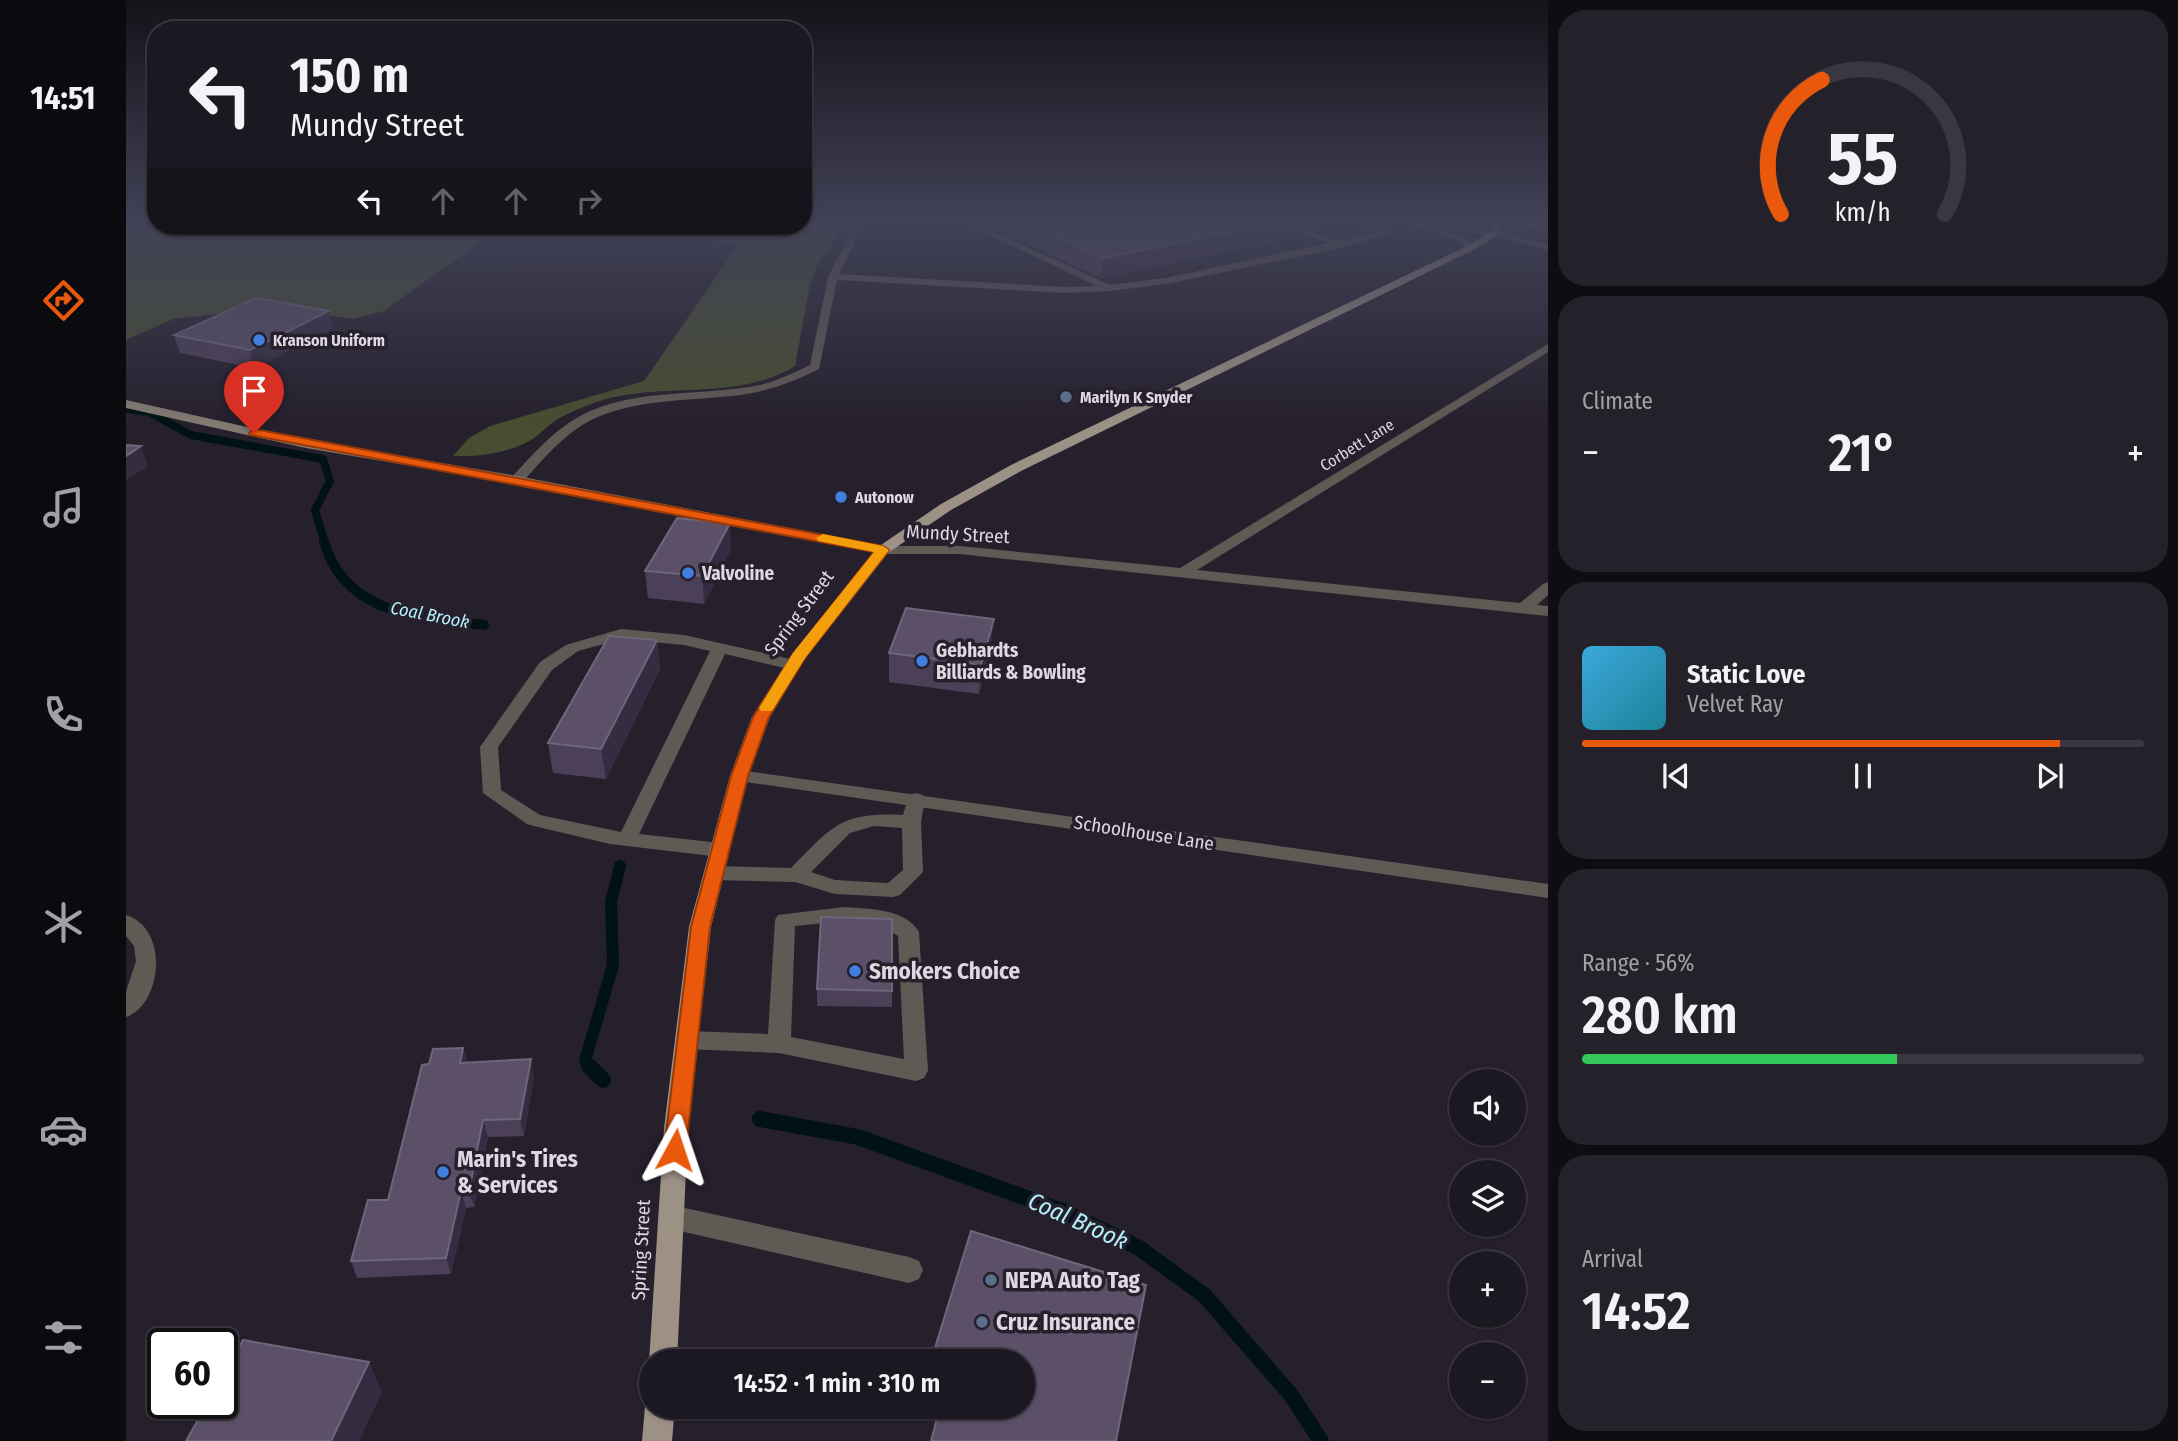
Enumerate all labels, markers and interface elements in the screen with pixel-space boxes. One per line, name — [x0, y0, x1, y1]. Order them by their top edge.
text: 150 m — [290, 46, 409, 105]
icon: left — [175, 49, 266, 140]
text: 14:51 — [30, 79, 96, 117]
text: Mundy Street — [290, 106, 464, 144]
text: 55 — [1827, 116, 1899, 203]
icon: left — [351, 182, 389, 220]
icon: ahead — [424, 182, 462, 220]
icon: ahead — [497, 182, 535, 220]
icon: right — [570, 182, 608, 220]
text: km/h — [1835, 198, 1891, 228]
icon: directions — [39, 276, 88, 325]
place label: Kranson Uniform — [273, 331, 385, 350]
marker: Kranson Uniform — [251, 332, 267, 348]
pin — [224, 361, 284, 433]
icon: arrive — [235, 372, 273, 410]
text: Climate — [1582, 387, 1653, 415]
place label: Marilyn K Snyder — [1080, 388, 1193, 407]
marker: Marilyn K Snyder — [1058, 389, 1074, 405]
street label: Corbett Lane — [1317, 415, 1398, 475]
text: 21° — [1828, 422, 1897, 485]
text: − — [1582, 430, 1599, 476]
text: + — [2127, 430, 2144, 476]
icon: music — [39, 483, 88, 532]
place label: Autonow — [854, 488, 914, 507]
marker: Autonow — [833, 489, 849, 505]
street label: Mundy Street — [906, 520, 1011, 548]
place label: Valvoline — [701, 562, 774, 585]
marker: Valvoline — [680, 565, 696, 581]
street label: Spring Street — [759, 565, 839, 660]
water label: Coal Brook — [389, 597, 471, 633]
place label: Gebhardts Billiards & Bowling — [936, 639, 1086, 684]
marker: Gebhardts Billiards & Bowling — [914, 653, 930, 669]
text: Static Love — [1687, 659, 1805, 690]
icon: phone — [39, 690, 88, 739]
text: Velvet Ray — [1687, 690, 1783, 718]
icon: previous — [1657, 757, 1695, 795]
icon: pause — [1844, 757, 1882, 795]
icon: next — [2031, 757, 2069, 795]
street label: Schoolhouse Lane — [1072, 811, 1216, 855]
icon: climate — [39, 898, 88, 947]
text: Range · 56% — [1582, 949, 1694, 977]
place label: Smokers Choice — [869, 957, 1021, 985]
marker: Smokers Choice — [847, 963, 863, 979]
text: 280 km — [1582, 984, 1738, 1047]
map controls — [1449, 1069, 1526, 1419]
button: sound — [1449, 1069, 1526, 1146]
icon: car — [39, 1105, 88, 1154]
position arrow — [638, 1113, 712, 1187]
place label: Marin's Tires & Services — [457, 1145, 578, 1199]
button: layers — [1449, 1160, 1526, 1237]
marker: Marin's Tires & Services — [435, 1164, 451, 1180]
water label: Coal Brook — [1024, 1187, 1132, 1255]
street label: Spring Street — [627, 1198, 655, 1301]
text: Arrival — [1582, 1245, 1643, 1273]
button: + — [1449, 1251, 1526, 1328]
place label: NEPA Auto Tag — [1005, 1266, 1141, 1294]
marker: NEPA Auto Tag — [983, 1272, 999, 1288]
text: 14:52 — [1582, 1280, 1691, 1343]
place label: Cruz Insurance — [996, 1308, 1136, 1336]
icon: filters — [39, 1313, 88, 1362]
marker: Cruz Insurance — [974, 1314, 990, 1330]
speed limit sign: 60 — [147, 1328, 238, 1419]
button: − — [1449, 1342, 1526, 1419]
text: 14:52 · 1 min · 310 m — [734, 1368, 941, 1399]

